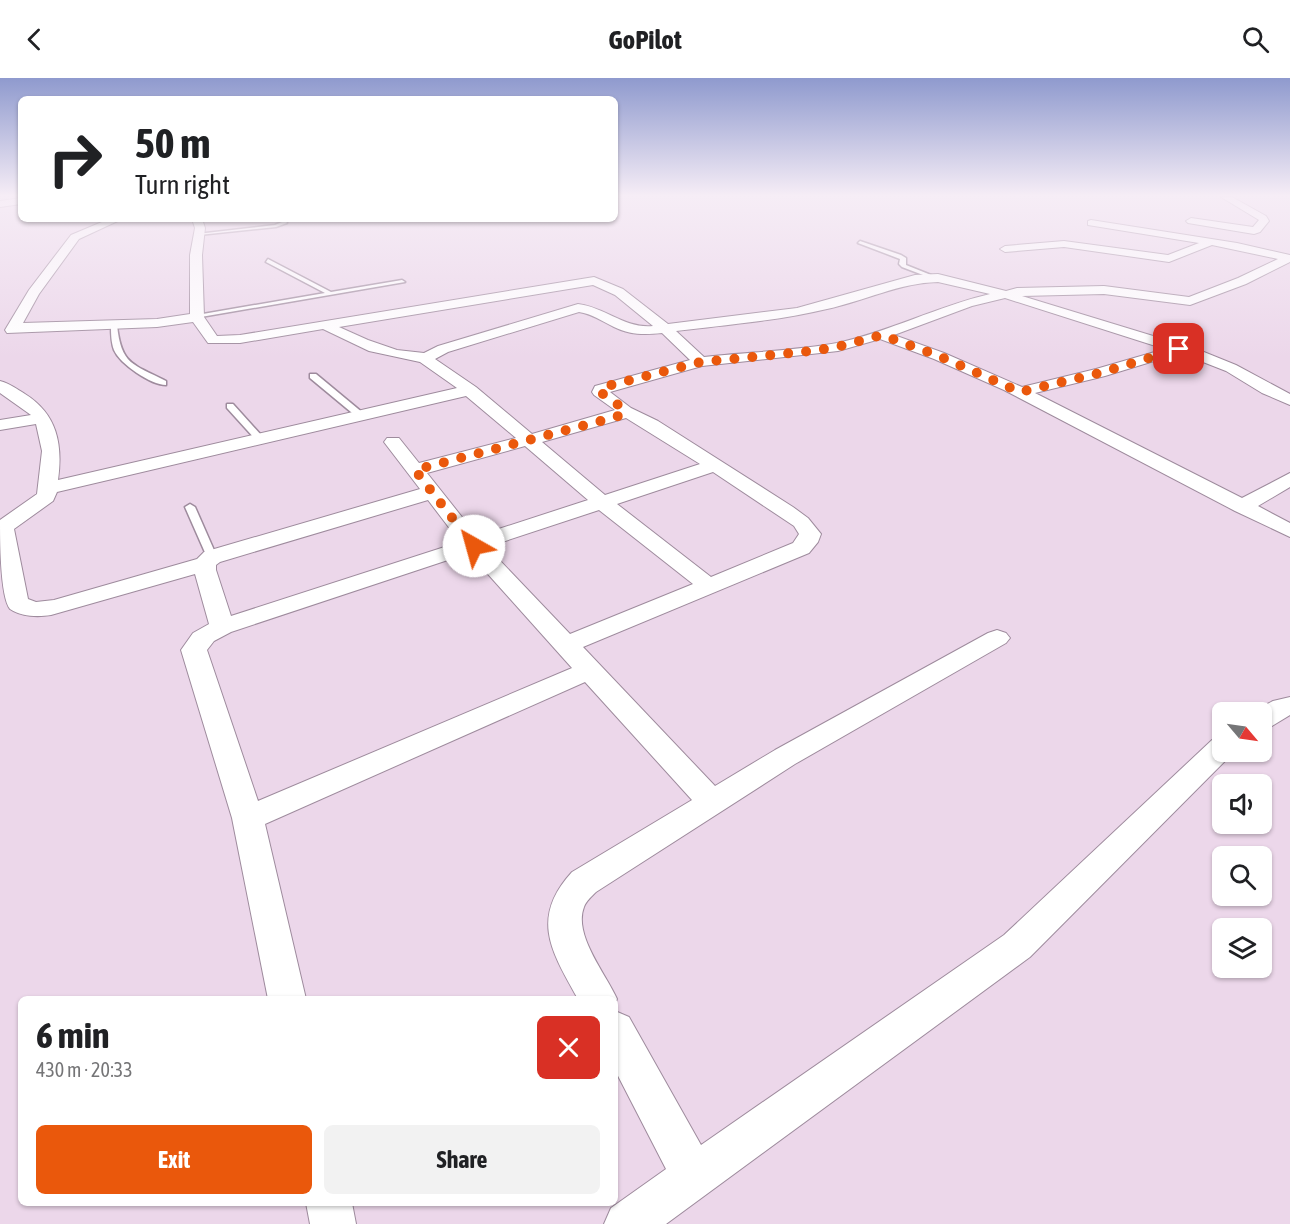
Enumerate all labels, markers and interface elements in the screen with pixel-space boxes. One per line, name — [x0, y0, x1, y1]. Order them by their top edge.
icon: back — [18, 23, 51, 56]
icon: search — [1239, 23, 1272, 56]
text: GoPilot — [608, 24, 682, 55]
text: 50 m — [135, 119, 210, 167]
icon: right — [36, 120, 114, 198]
text: Turn right — [135, 169, 230, 200]
pin — [1153, 323, 1204, 374]
icon: arrive — [1162, 332, 1195, 365]
position arrow — [442, 514, 506, 578]
north arrow — [1212, 702, 1272, 762]
map controls — [1212, 702, 1272, 978]
button: sound — [1212, 774, 1272, 834]
button: search — [1212, 846, 1272, 906]
button: layers — [1212, 918, 1272, 978]
text: 6 min — [36, 1014, 110, 1056]
button: close — [537, 1016, 600, 1079]
text: 430 m · 20:33 — [36, 1058, 133, 1081]
button: Exit — [36, 1125, 312, 1194]
button: Share — [324, 1125, 600, 1194]

